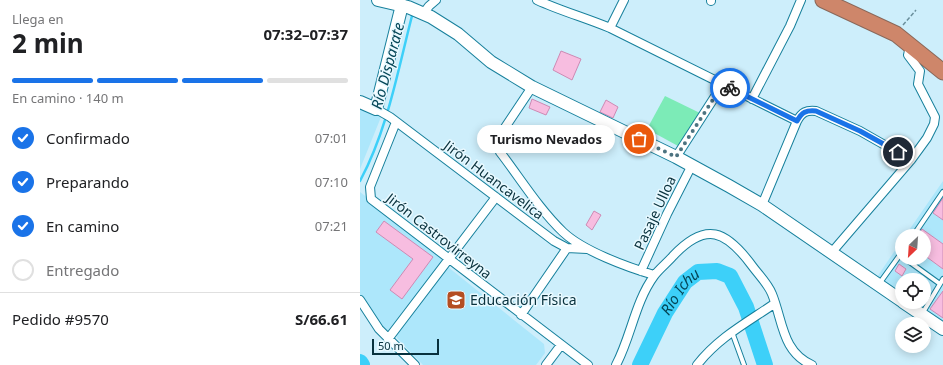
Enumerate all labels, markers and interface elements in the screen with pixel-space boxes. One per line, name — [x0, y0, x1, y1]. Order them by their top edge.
text: Llega en — [12, 10, 64, 28]
water label: Río Disparate — [366, 20, 408, 111]
text: 07:32–07:37 — [263, 24, 348, 44]
text: 2 min — [12, 25, 84, 61]
courier — [710, 68, 750, 108]
icon: bike — [719, 77, 741, 99]
text: En camino · 140 m — [12, 89, 124, 107]
pin — [622, 122, 656, 156]
callout: Turismo Nevados — [477, 125, 615, 153]
icon: check — [12, 127, 34, 149]
text: Confirmado — [46, 128, 130, 148]
icon: bag — [628, 128, 650, 150]
text: 07:01 — [315, 129, 348, 147]
text: Turismo Nevados — [490, 130, 602, 148]
street label: Jirón Huancavelica — [439, 135, 548, 223]
pin — [881, 135, 915, 169]
icon: home — [887, 141, 909, 163]
icon: check — [12, 171, 34, 193]
text: Preparando — [46, 172, 129, 192]
text: 07:10 — [315, 173, 348, 191]
street label: Pasaje Ulloa — [629, 173, 680, 253]
street label: Jirón Castrovirreyna — [381, 187, 496, 283]
icon: check — [12, 215, 34, 237]
text: En camino — [46, 216, 119, 236]
text: 07:21 — [315, 217, 348, 235]
north arrow — [895, 229, 931, 265]
map controls — [895, 229, 931, 353]
text: Entregado — [46, 260, 119, 280]
water label: Río Ichu — [655, 263, 704, 318]
button: locate — [895, 273, 931, 309]
school or university icon: Educación Física — [445, 289, 467, 311]
place label: Educación Física — [470, 290, 576, 309]
text: Pedido #9570 — [12, 309, 109, 329]
text: S/66.61 — [295, 309, 348, 329]
button: layers — [895, 317, 931, 353]
scale bar — [372, 337, 439, 356]
text: 50 m — [378, 338, 404, 353]

